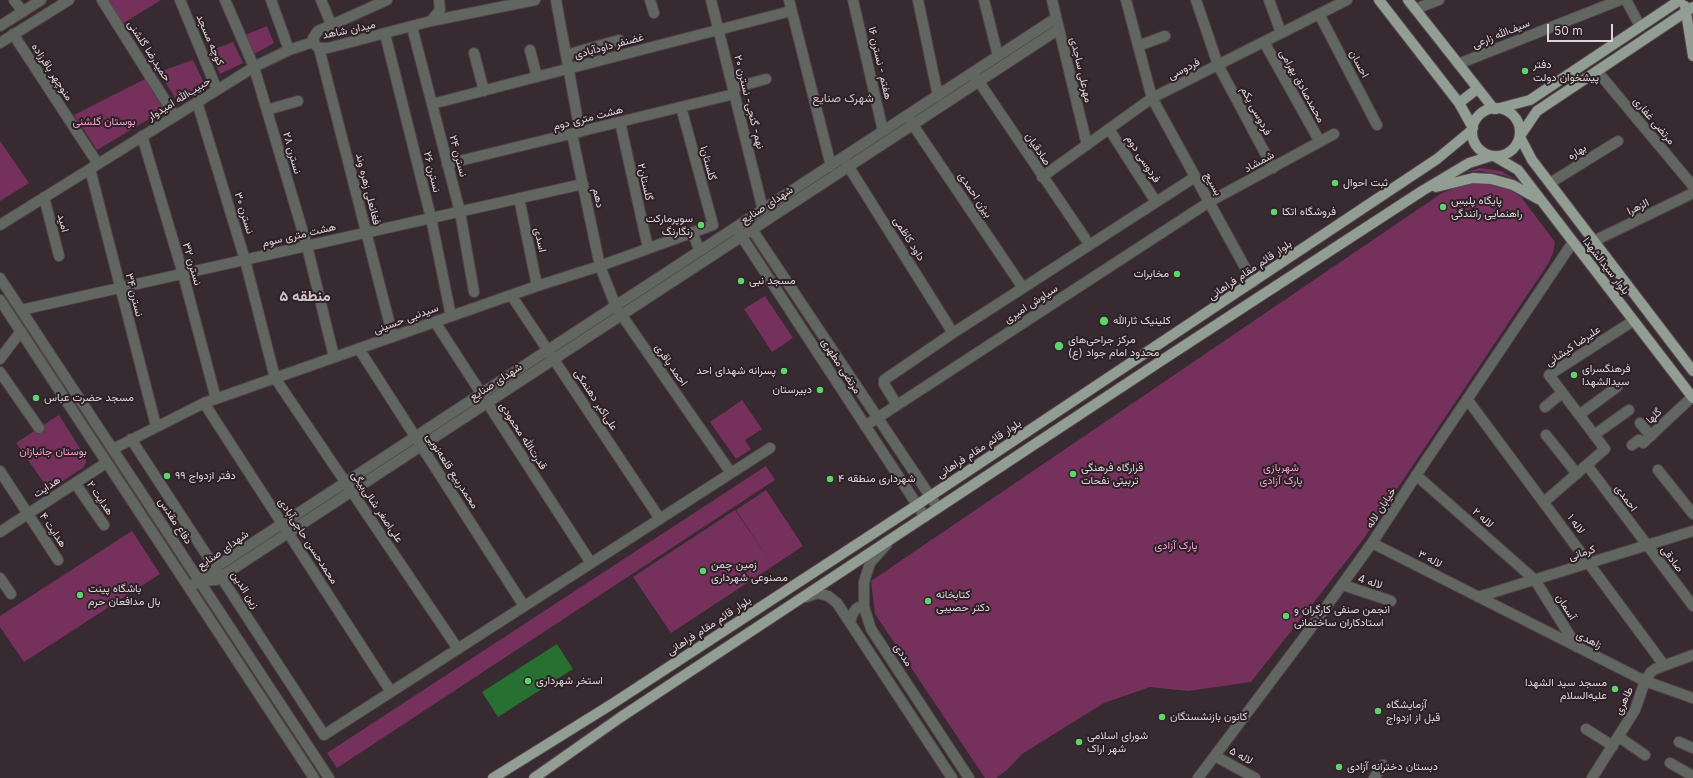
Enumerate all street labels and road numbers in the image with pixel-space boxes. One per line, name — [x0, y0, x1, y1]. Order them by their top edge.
street label: کوچه مسجد — [193, 12, 227, 68]
street label: سیف‌الله زارعی — [1470, 16, 1532, 52]
street label: حمیدرضا گلشنی — [124, 18, 174, 84]
street label: میدان شاهد — [321, 18, 377, 42]
street label: هفتم - نسترن ۱۶ — [865, 25, 895, 101]
street label: غضنفر داودآبادی — [573, 30, 645, 62]
street label: مهرعلی ساجدی — [1067, 36, 1095, 104]
street label: منوچهر باقرزاده — [29, 41, 75, 103]
street label: محمدصادق بهرامی — [1276, 47, 1328, 125]
street label: احسان — [1346, 48, 1372, 80]
street label: نهم- گنجی- نسترن ۲۰ — [731, 54, 767, 150]
street label: فردوسی — [1166, 55, 1202, 83]
street label: حبیب‌الله امیدوار — [145, 74, 213, 124]
street label: فردوسی یکم — [1238, 84, 1274, 138]
street label: مرتضی غفاری — [1630, 95, 1678, 147]
street label: هشت متری دوم — [552, 103, 624, 133]
street label: نسترن ۲۸ — [280, 130, 304, 176]
street label: صادقیان — [1022, 130, 1054, 168]
street label: فردوسی دوم — [1123, 133, 1163, 185]
street label: نسترن ۲۴ — [446, 134, 470, 178]
street label: بهاره — [1565, 141, 1589, 163]
street label: گلستان۱ — [697, 144, 719, 182]
street label: شمشاد — [1242, 148, 1276, 176]
street label: نسترن ۲۶ — [421, 150, 443, 194]
street label: فغانعلی زهره وند — [353, 152, 383, 226]
street label: گلستان۲ — [634, 162, 656, 202]
street label: بیژن احمدی — [955, 170, 995, 220]
street label: بسیج — [1201, 170, 1225, 198]
street label: شهدای صنایع — [738, 183, 796, 227]
street label: دهم — [589, 187, 607, 209]
street label: نسترن ۳۰ — [231, 191, 257, 235]
street label: الزهرا — [1625, 196, 1651, 218]
street label: امید — [54, 212, 72, 234]
street label: داود کاظمی — [890, 214, 928, 264]
street label: هشت متری سوم — [261, 220, 337, 250]
street label: اسدی — [531, 226, 549, 254]
street label: بلوار سیدالشهدا — [1580, 235, 1632, 297]
street label: بلوار قائم مقام فراهانی — [1206, 237, 1294, 303]
street label: نسترن ۳۲ — [180, 241, 204, 287]
street label: نسترن ۳۴ — [122, 272, 146, 318]
street label: سیاوش امیری — [1002, 282, 1060, 326]
street label: سیدنبی حسینی — [372, 301, 440, 337]
street label: علیرضا کیشانی — [1543, 323, 1603, 369]
street label: مرتضی مطهری — [818, 336, 864, 396]
street label: احمد باقری — [652, 341, 690, 389]
street label: شهدای صنایع — [467, 360, 525, 404]
street label: علی‌اکبر دهنمکی — [571, 367, 621, 433]
street label: قدرت‌الله محمودی — [496, 400, 550, 472]
street label: گلها — [1643, 405, 1665, 427]
street label: بلوار قائم مقام فراهانی — [934, 417, 1024, 481]
street label: محمدربیع قلعه‌نویی — [423, 431, 481, 511]
street label: علی‌اصغر شالی‌بیگی — [348, 469, 406, 545]
street label: هدایت — [31, 473, 63, 501]
street label: هدایت ۲ — [84, 478, 116, 518]
street label: احمدی — [1612, 482, 1640, 514]
street label: خیابان لاله — [1363, 485, 1399, 531]
street label: دفاع مقدس — [155, 495, 195, 547]
street label: محمدحسن حاجی‌آبادی — [275, 496, 341, 586]
street label: لاله ۲ — [1470, 505, 1496, 531]
street label: هدایت ۴ — [37, 510, 69, 550]
street label: لاله ۱ — [1564, 511, 1588, 537]
street label: شهدای صنایع — [195, 527, 251, 573]
street label: کرمانی — [1567, 543, 1597, 563]
street label: صادقی — [1658, 543, 1686, 575]
street label: لاله ۳ — [1416, 547, 1444, 571]
street label: زین الدین — [228, 569, 262, 611]
street label: لاله 4 — [1356, 572, 1384, 592]
street label: آسمان — [1553, 592, 1579, 622]
street label: بلوار قائم مقام فراهانی — [664, 594, 754, 658]
street label: زاهدی — [1574, 628, 1604, 652]
street label: مددی — [891, 641, 915, 669]
street label: طاهری — [1612, 685, 1636, 717]
street label: لاله ۵ — [1227, 744, 1255, 768]

